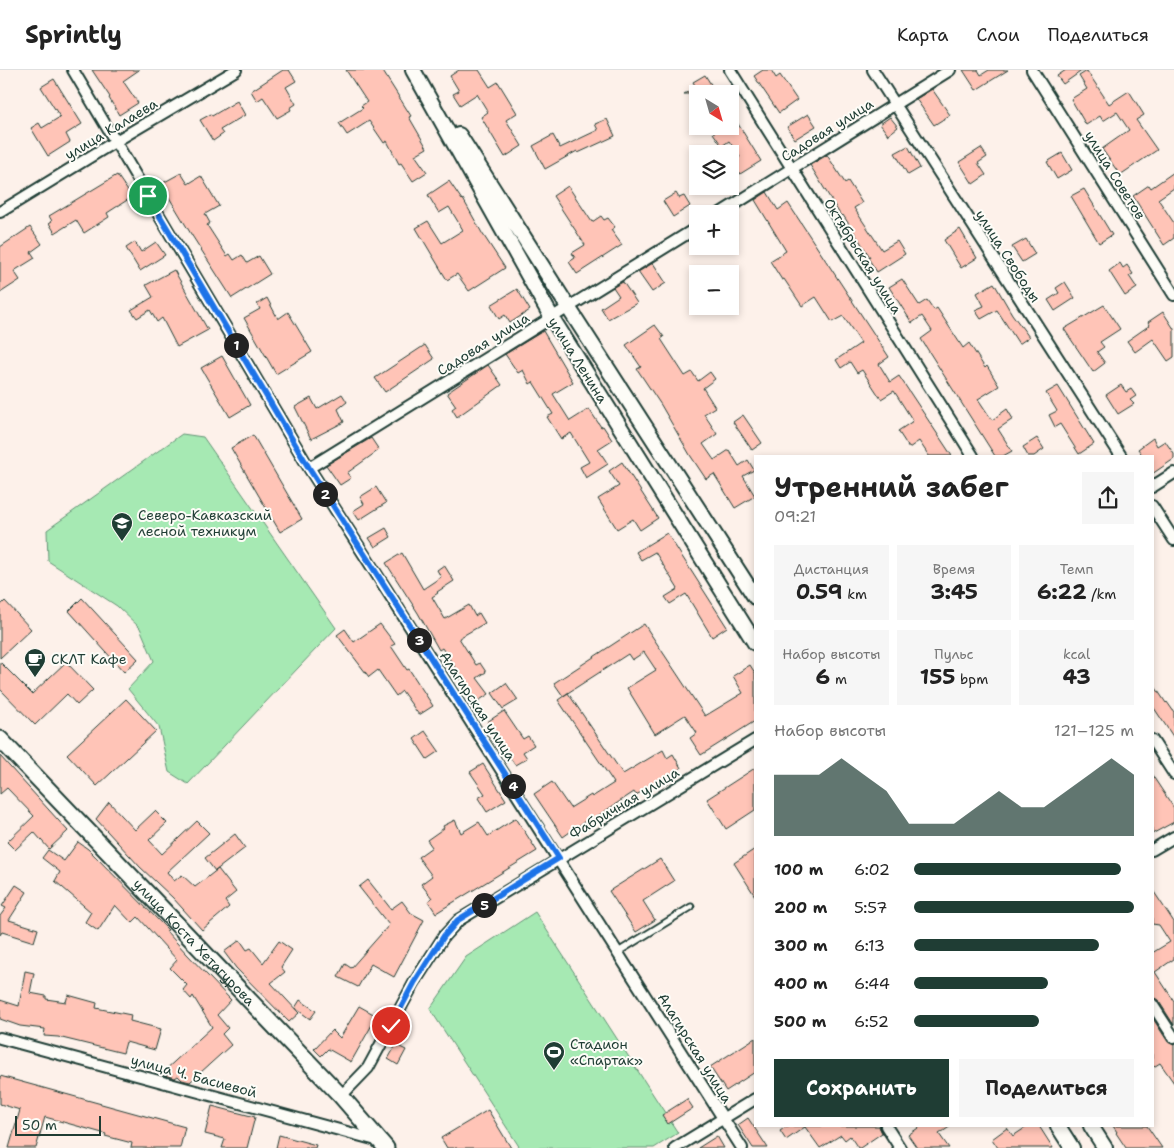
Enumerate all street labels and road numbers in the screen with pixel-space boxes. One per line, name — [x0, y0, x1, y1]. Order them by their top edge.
street label: улица Калаева — [61, 94, 161, 164]
street label: Садовая улица — [778, 94, 877, 166]
street label: улица Советов — [1081, 127, 1149, 223]
street label: Октябрьская улица — [820, 195, 906, 318]
street label: улица Свободы — [971, 206, 1045, 306]
street label: Садовая улица — [434, 308, 533, 380]
street label: улица Ленина — [544, 314, 612, 407]
street label: Алагирская улица — [436, 648, 520, 764]
street label: Фабричная улица — [566, 763, 682, 843]
street label: улица Коста Хетагурова — [129, 875, 259, 1010]
street label: Алагирская улица — [654, 989, 736, 1107]
street label: улица Ч. Басиевой — [129, 1051, 259, 1101]

